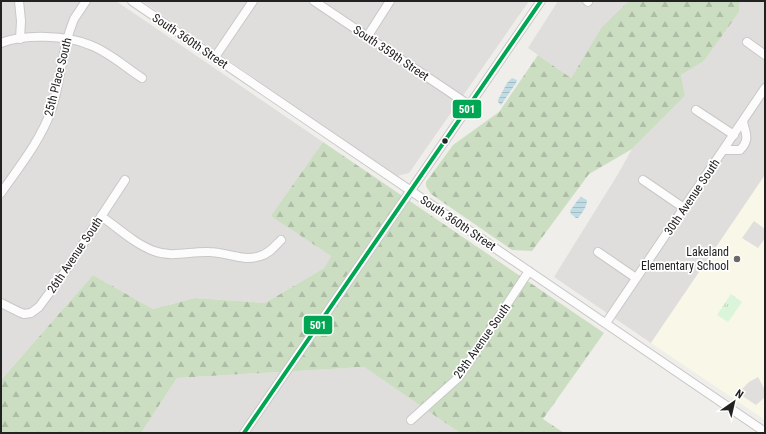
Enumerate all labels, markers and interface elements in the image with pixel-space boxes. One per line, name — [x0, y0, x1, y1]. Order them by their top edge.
street label: South 360th Street — [150, 11, 231, 72]
street label: South 359th Street — [351, 23, 432, 84]
street label: 25th Place South — [41, 36, 75, 118]
line badge: 501 — [452, 99, 482, 119]
text: 501 — [459, 103, 475, 116]
unlabelled marker — [440, 136, 450, 146]
street label: 30th Avenue South — [661, 156, 723, 238]
street label: South 360th Street — [418, 193, 499, 254]
street label: 26th Avenue South — [44, 214, 106, 296]
place label: Lakeland Elementary School — [641, 245, 729, 273]
marker: Lakeland Elementary School — [732, 254, 742, 264]
street label: 29th Avenue South — [451, 301, 513, 381]
line badge: 501 — [303, 315, 333, 335]
text: 501 — [310, 319, 326, 332]
north arrow — [714, 382, 754, 422]
text: N — [733, 387, 746, 402]

